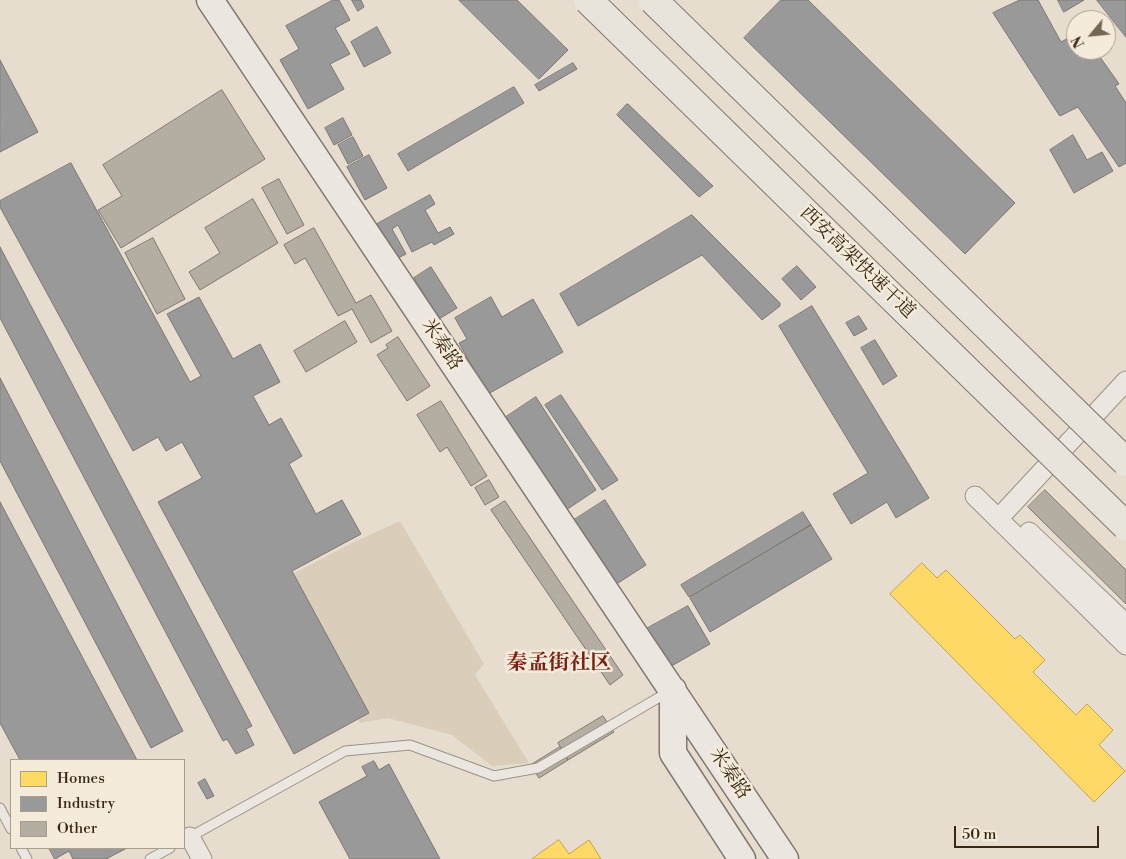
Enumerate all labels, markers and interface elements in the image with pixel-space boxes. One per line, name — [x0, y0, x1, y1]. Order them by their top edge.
north arrow — [1066, 10, 1116, 60]
text: N — [1068, 32, 1089, 51]
street label: 西安高架快速干道 — [794, 202, 920, 324]
street label: 米秦路 — [416, 315, 466, 375]
district label: 秦孟街社区 — [507, 651, 611, 677]
street label: 米秦路 — [704, 744, 754, 804]
legend — [10, 759, 185, 849]
text: Homes — [57, 769, 105, 788]
text: Industry — [57, 794, 115, 813]
scale bar — [956, 816, 1101, 848]
text: Other — [57, 819, 97, 838]
text: 50 m — [962, 825, 996, 844]

